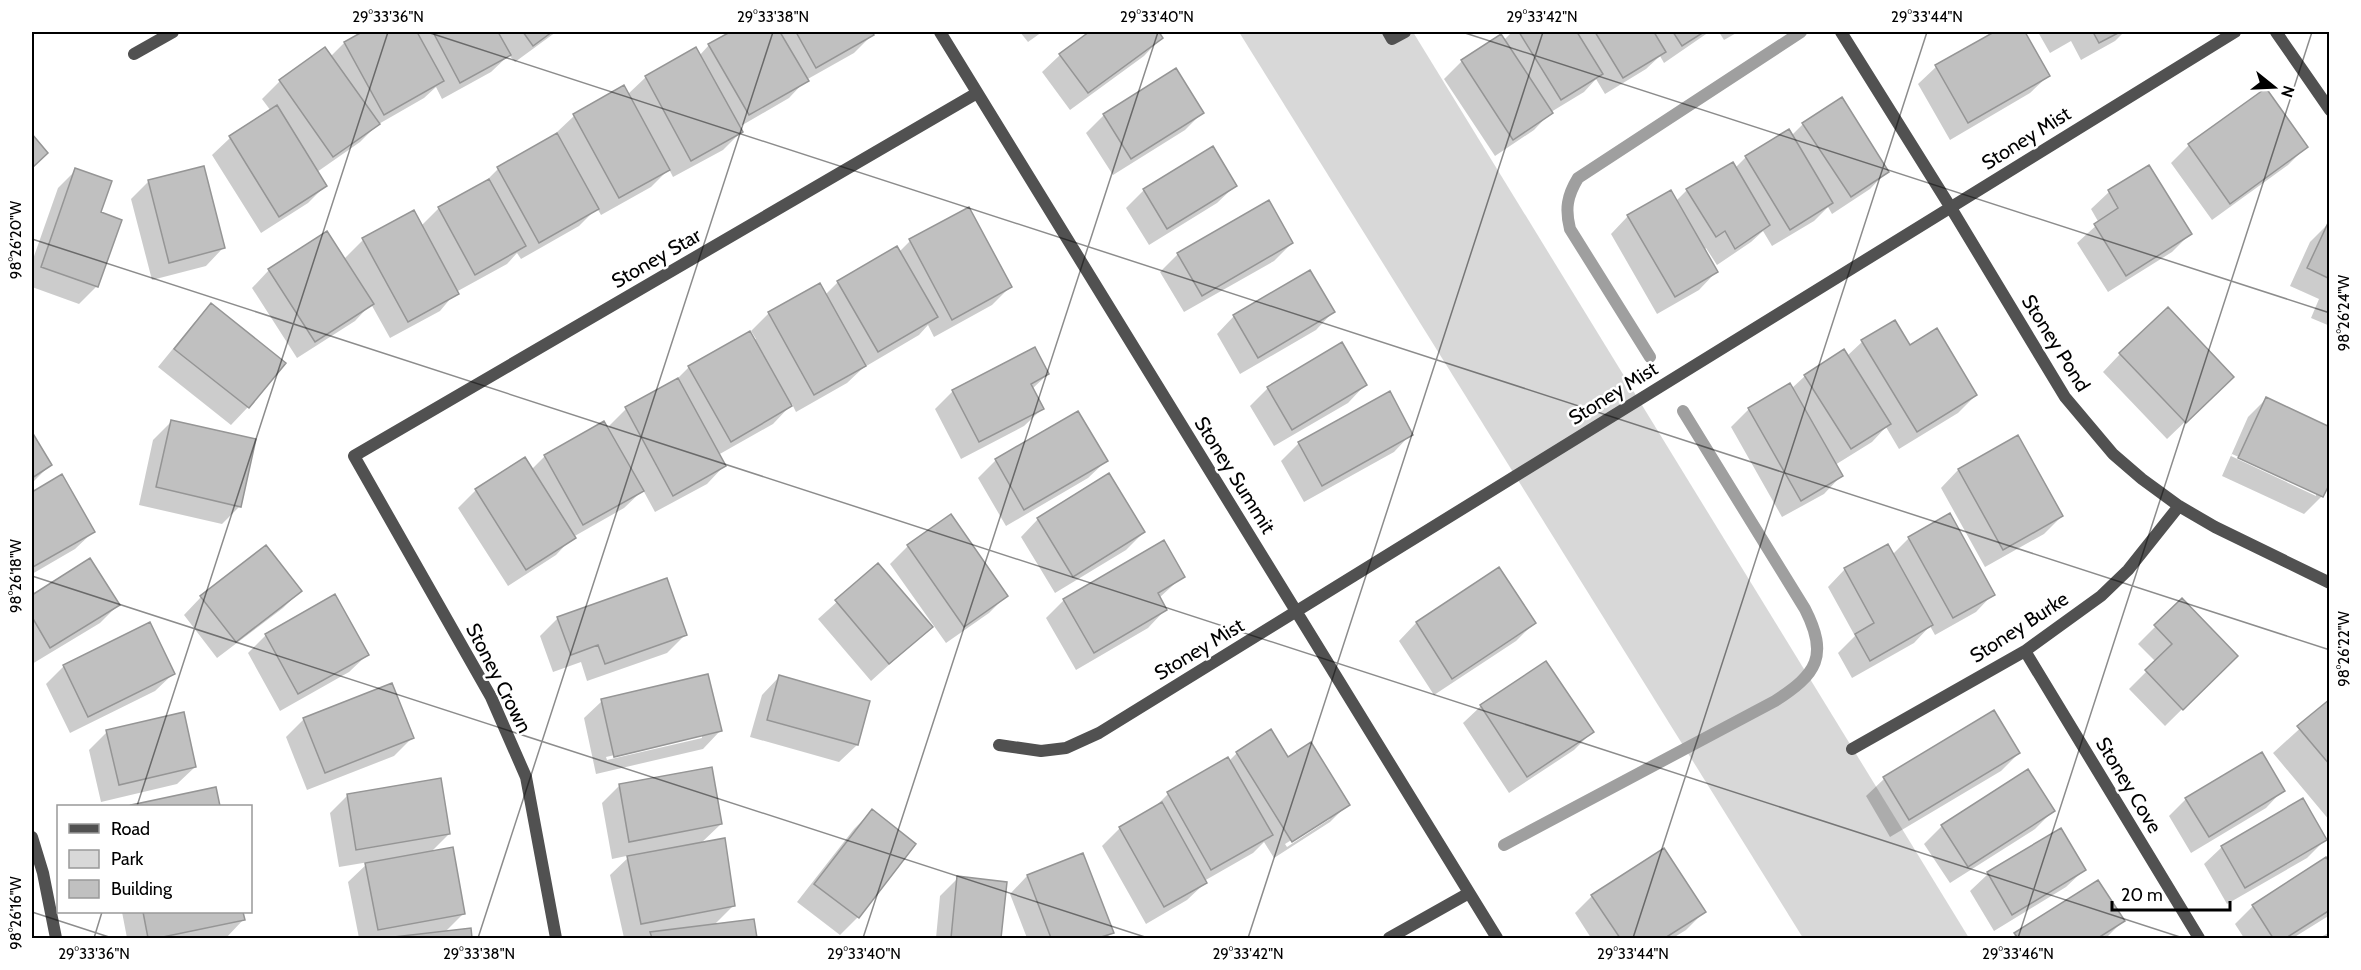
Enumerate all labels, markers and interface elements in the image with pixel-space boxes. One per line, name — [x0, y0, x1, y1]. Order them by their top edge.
text: 29°33'36"N — [352, 8, 424, 26]
text: 29°33'38"N — [737, 8, 809, 26]
text: 29°33'40"N — [1120, 8, 1194, 26]
text: 29°33'42"N — [1506, 8, 1578, 26]
text: 29°33'44"N — [1891, 8, 1963, 26]
north arrow — [2244, 57, 2304, 117]
text: N — [2277, 83, 2299, 100]
street label: Stoney Mist — [1977, 101, 2075, 175]
text: 98°26'20"W — [7, 200, 25, 279]
street label: Stoney Star — [607, 223, 705, 293]
text: 98°26'24"W — [2335, 274, 2353, 351]
street label: Stoney Pond — [2017, 290, 2095, 396]
street label: Stoney Mist — [1564, 356, 1662, 430]
street label: Stoney Summit — [1190, 412, 1281, 538]
text: 98°26'18"W — [7, 538, 25, 613]
street label: Stoney Burke — [1965, 586, 2073, 668]
text: 98°26'22"W — [2335, 610, 2353, 687]
street label: Stoney Mist — [1150, 613, 1248, 685]
street label: Stoney Crown — [461, 619, 537, 737]
street label: Stoney Cove — [2091, 733, 2167, 837]
legend — [57, 805, 252, 913]
text: Road — [111, 818, 150, 840]
text: Park — [111, 848, 144, 870]
scale bar — [2112, 874, 2230, 912]
text: 98°26'16"W — [7, 876, 25, 950]
text: Building — [111, 878, 173, 900]
text: 20 m — [2121, 884, 2163, 906]
text: 29°33'36"N — [58, 945, 130, 963]
text: 29°33'38"N — [443, 945, 515, 963]
text: 29°33'40"N — [827, 945, 901, 963]
text: 29°33'42"N — [1212, 945, 1284, 963]
text: 29°33'44"N — [1597, 945, 1669, 963]
text: 29°33'46"N — [1982, 945, 2054, 963]

